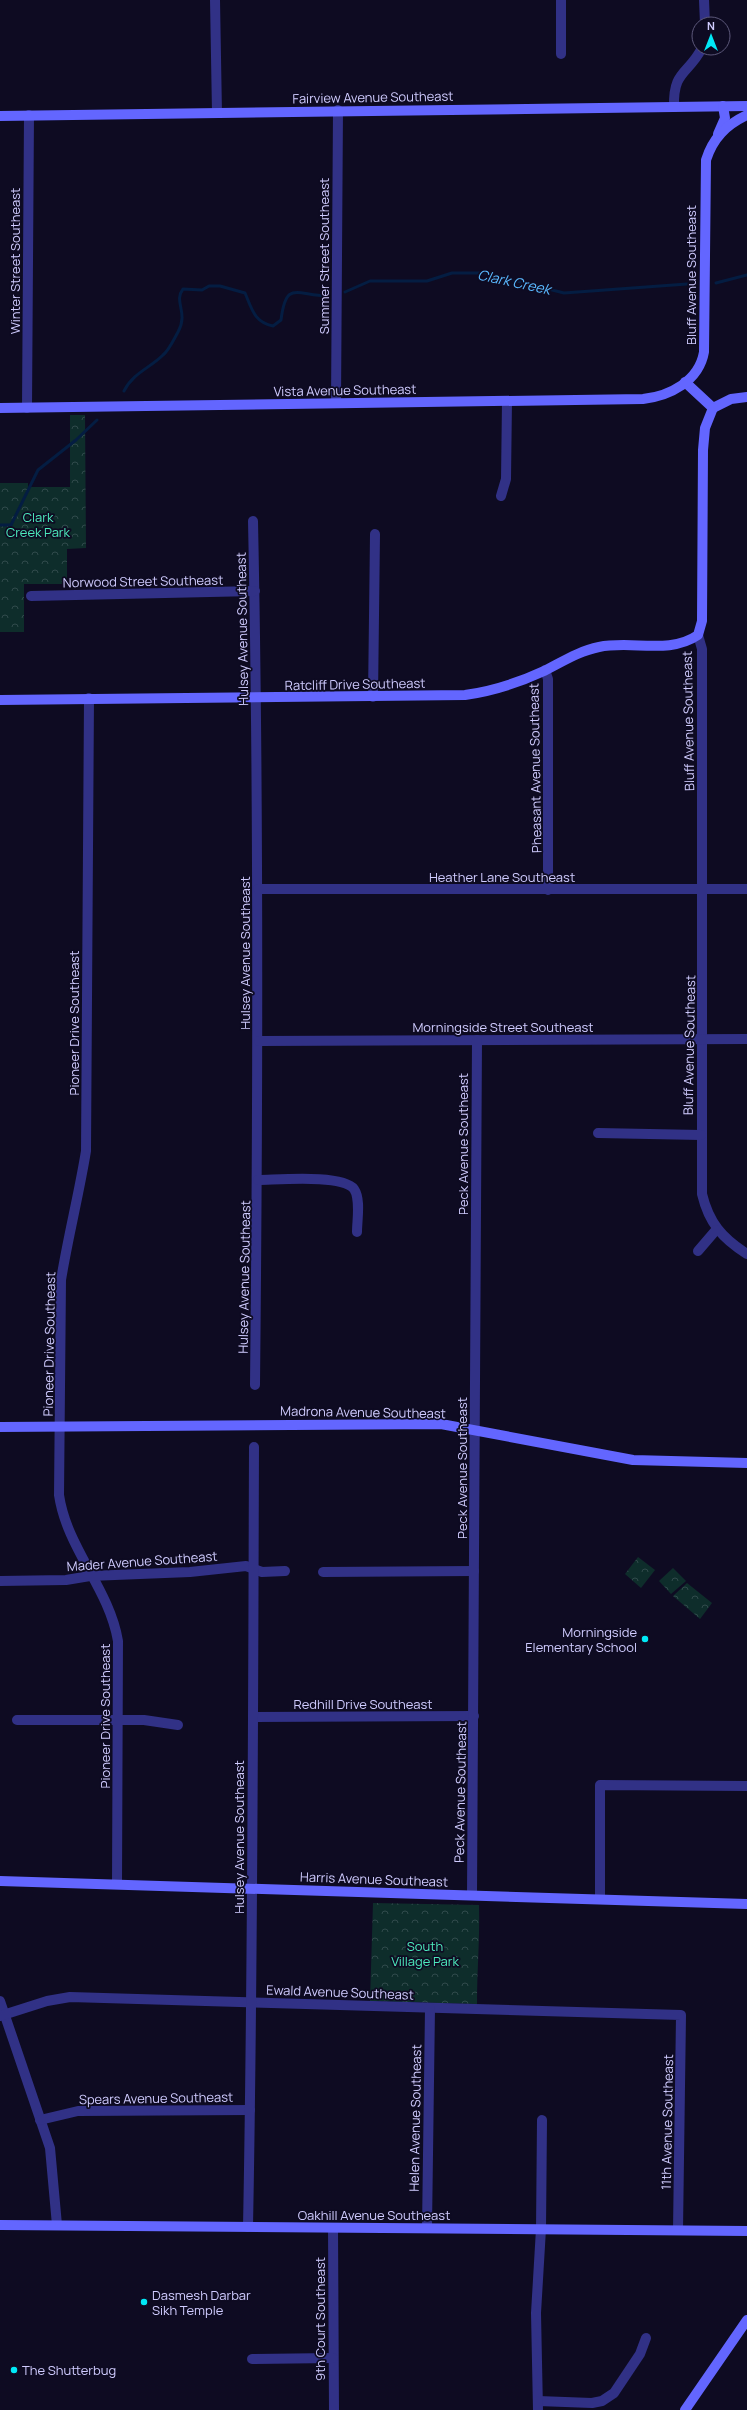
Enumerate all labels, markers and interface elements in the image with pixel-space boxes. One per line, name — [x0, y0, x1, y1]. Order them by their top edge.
north arrow — [691, 16, 731, 56]
text: N — [707, 18, 715, 33]
street label: Fairview Avenue Southeast — [292, 87, 454, 107]
street label: Summer Street Southeast — [315, 178, 333, 334]
street label: Winter Street Southeast — [6, 188, 24, 334]
street label: Bluff Avenue Southeast — [682, 205, 700, 345]
water label: Clark Creek — [476, 265, 554, 299]
street label: Vista Avenue Southeast — [274, 380, 416, 400]
park label: Clark Creek Park — [6, 508, 71, 541]
street label: Hulsey Avenue Southeast — [232, 552, 252, 706]
street label: Norwood Street Southeast — [63, 571, 223, 591]
street label: Bluff Avenue Southeast — [678, 651, 698, 791]
street label: Ratcliff Drive Southeast — [284, 674, 426, 694]
street label: Pheasant Avenue Southeast — [525, 683, 545, 853]
street label: Heather Lane Southeast — [429, 868, 575, 886]
street label: Hulsey Avenue Southeast — [236, 876, 254, 1030]
street label: Pioneer Drive Southeast — [65, 951, 83, 1095]
street label: Bluff Avenue Southeast — [679, 975, 699, 1115]
street label: Morningside Street Southeast — [412, 1018, 594, 1036]
street label: Peck Avenue Southeast — [454, 1073, 472, 1215]
street label: Hulsey Avenue Southeast — [234, 1200, 254, 1354]
street label: Pioneer Drive Southeast — [39, 1271, 59, 1417]
street label: Peck Avenue Southeast — [453, 1397, 471, 1539]
street label: Madrona Avenue Southeast — [280, 1402, 446, 1422]
street label: Mader Avenue Southeast — [66, 1547, 218, 1575]
place label: Morningside Elementary School — [525, 1623, 637, 1656]
marker: Morningside Elementary School — [640, 1634, 650, 1644]
street label: Pioneer Drive Southeast — [96, 1644, 114, 1788]
street label: Redhill Drive Southeast — [294, 1695, 433, 1713]
street label: Peck Avenue Southeast — [450, 1721, 470, 1863]
street label: Hulsey Avenue Southeast — [230, 1760, 248, 1914]
street label: Harris Avenue Southeast — [300, 1867, 448, 1891]
park label: South Village Park — [391, 1937, 459, 1970]
street label: Ewald Avenue Southeast — [266, 1980, 414, 2004]
street label: Helen Avenue Southeast — [405, 2044, 425, 2192]
street label: 11th Avenue Southeast — [657, 2054, 677, 2190]
street label: Spears Avenue Southeast — [79, 2088, 233, 2108]
street label: Oakhill Avenue Southeast — [298, 2206, 450, 2224]
street label: 9th Court Southeast — [311, 2257, 329, 2381]
place label: Dasmesh Darbar Sikh Temple — [152, 2286, 251, 2319]
marker: Dasmesh Darbar Sikh Temple — [139, 2297, 149, 2307]
place label: The Shutterbug — [22, 2361, 116, 2379]
marker: The Shutterbug — [9, 2365, 19, 2375]

